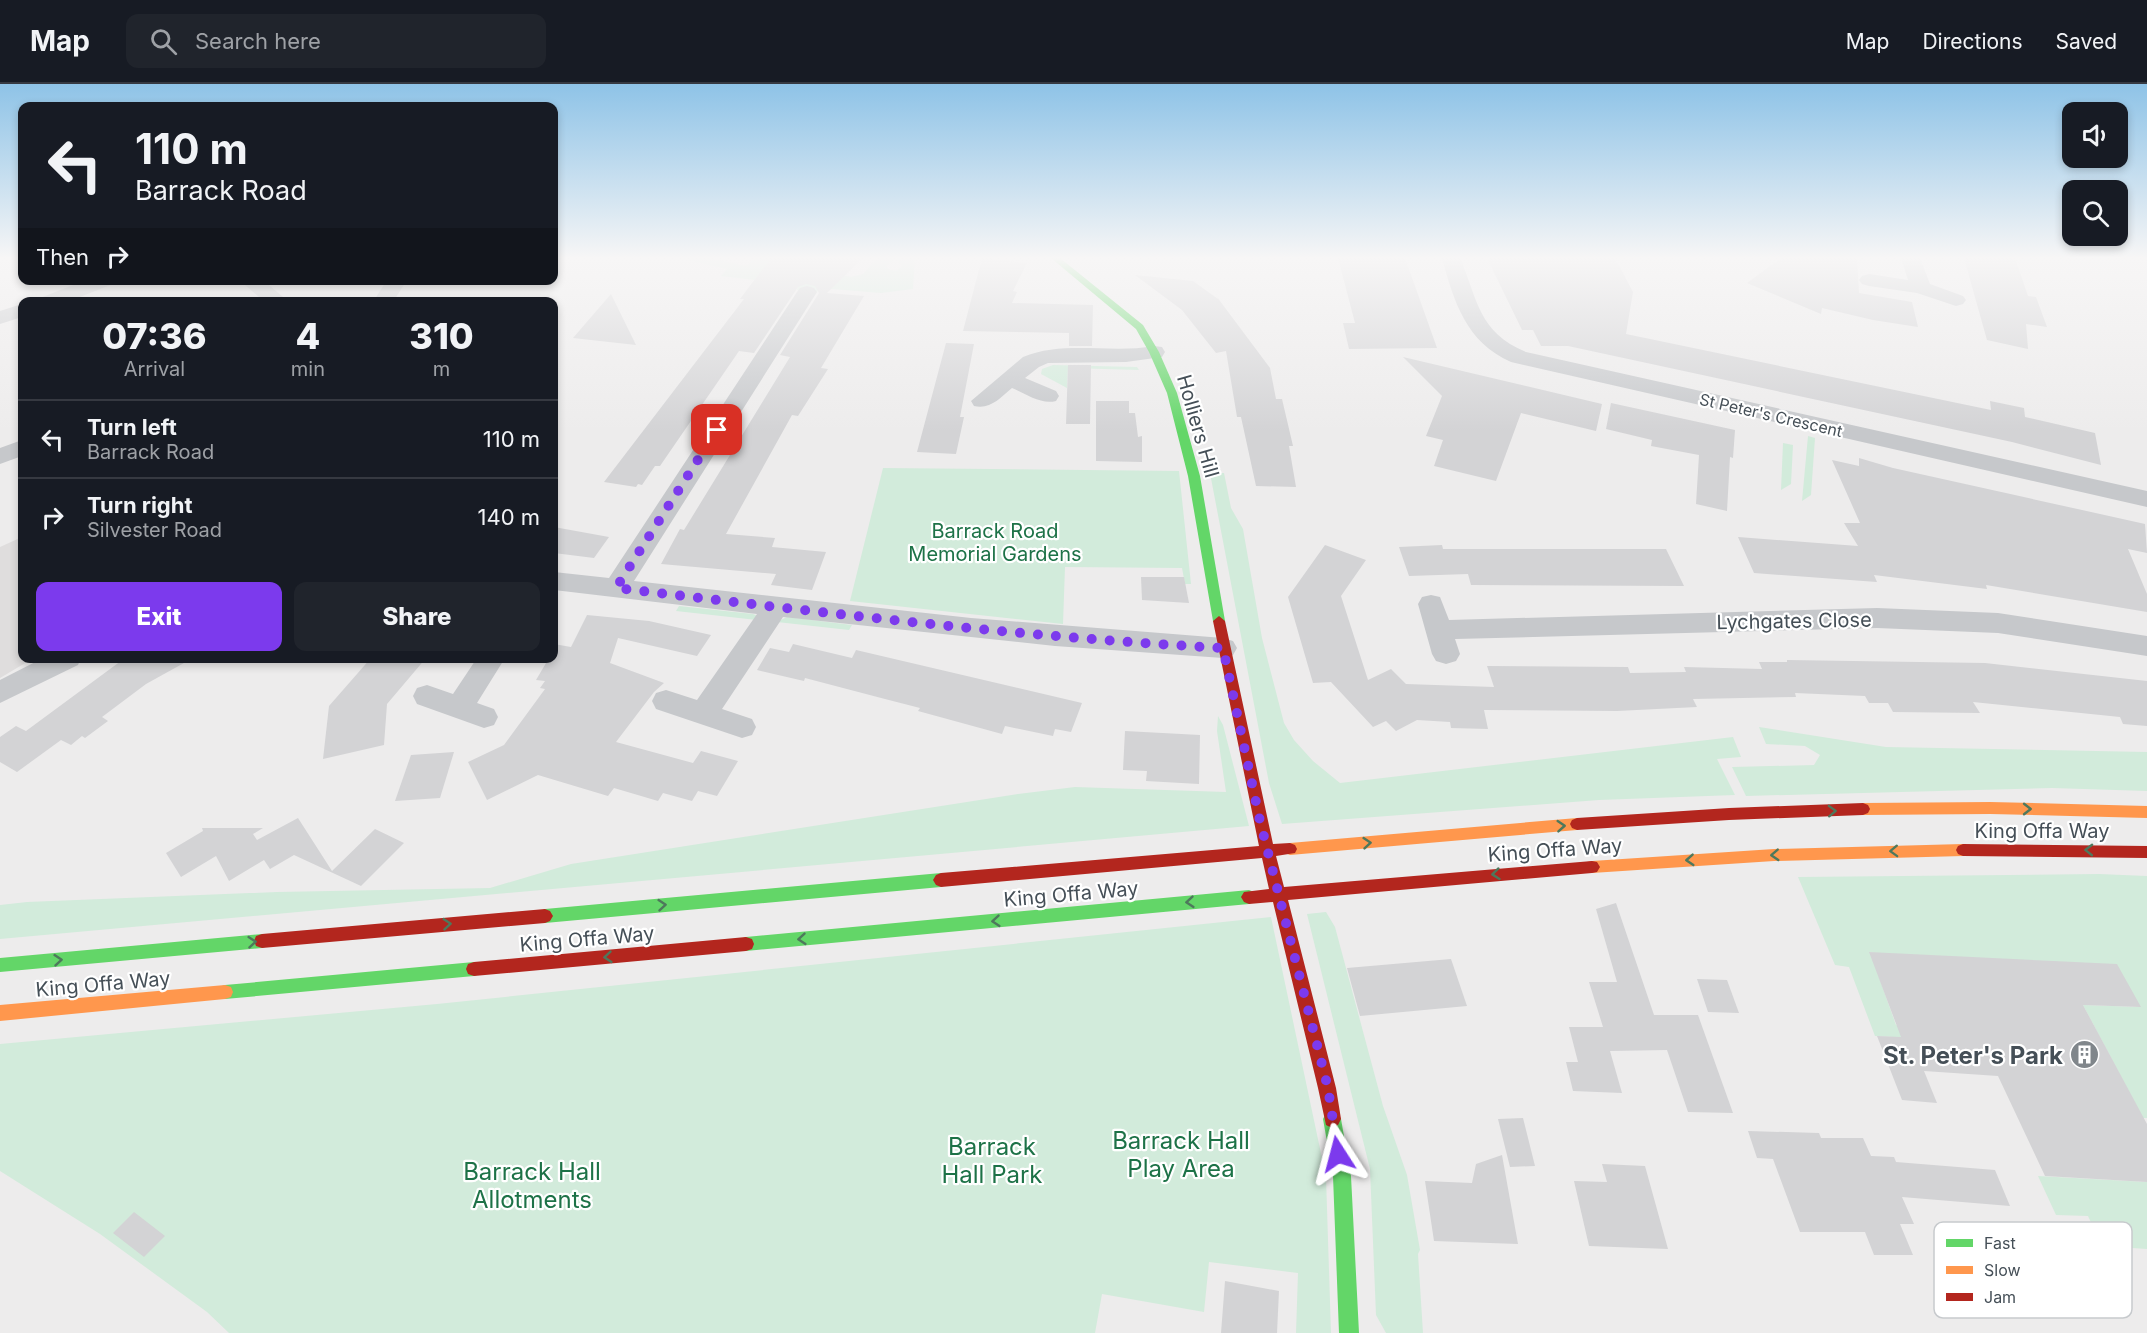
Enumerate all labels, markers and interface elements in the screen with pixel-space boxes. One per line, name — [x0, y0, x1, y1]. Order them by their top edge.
search box — [126, 14, 546, 68]
text: Map — [30, 24, 90, 58]
icon: search — [147, 25, 180, 58]
text: Search here — [195, 28, 321, 54]
text: Map — [1846, 29, 1889, 54]
text: Directions — [1922, 29, 2023, 54]
text: Saved — [2056, 29, 2117, 54]
map controls — [2062, 102, 2128, 246]
button: sound — [2062, 102, 2128, 168]
text: 110 m — [135, 123, 248, 174]
icon: left — [36, 126, 114, 204]
text: Barrack Road — [135, 174, 307, 207]
button: search — [2062, 180, 2128, 246]
icon: right — [101, 240, 134, 273]
text: Then — [36, 244, 89, 270]
text: 07:36 — [102, 314, 207, 358]
text: 4 — [296, 314, 320, 358]
text: 310 — [409, 314, 474, 358]
text: Arrival — [124, 357, 185, 381]
text: min — [291, 357, 325, 381]
text: m — [433, 357, 450, 381]
street label: Holliers Hill — [1172, 372, 1224, 480]
street label: St Peter's Crescent — [1698, 389, 1844, 441]
pin — [691, 404, 742, 455]
icon: arrive — [700, 413, 733, 446]
text: Turn left — [87, 414, 177, 440]
icon: left — [36, 423, 69, 456]
text: 110 m — [483, 426, 540, 452]
text: Barrack Road — [87, 440, 214, 464]
text: Turn right — [87, 492, 193, 518]
icon: right — [36, 501, 69, 534]
text: 140 m — [478, 504, 540, 530]
text: Silvester Road — [87, 518, 222, 542]
park label: Barrack Road Memorial Gardens — [908, 519, 1082, 566]
button: Exit — [36, 582, 282, 651]
button: Share — [294, 582, 540, 651]
street label: Lychgates Close — [1716, 608, 1872, 634]
one-way arrow — [2023, 803, 2032, 815]
one-way arrow — [1828, 805, 1837, 817]
one-way arrow — [1557, 819, 1566, 832]
street label: King Offa Way — [1974, 819, 2110, 843]
street label: King Offa Way — [1487, 833, 1623, 867]
one-way arrow — [1363, 837, 1372, 850]
one-way arrow — [2084, 844, 2093, 856]
one-way arrow — [1889, 845, 1898, 857]
one-way arrow — [1770, 848, 1779, 861]
one-way arrow — [1685, 853, 1694, 866]
one-way arrow — [1491, 867, 1500, 880]
street label: King Offa Way — [1003, 876, 1139, 912]
one-way arrow — [1186, 896, 1195, 909]
one-way arrow — [657, 899, 666, 912]
one-way arrow — [992, 914, 1001, 927]
one-way arrow — [442, 918, 451, 931]
street label: King Offa Way — [519, 921, 655, 957]
one-way arrow — [797, 932, 806, 945]
one-way arrow — [248, 936, 257, 949]
one-way arrow — [603, 950, 612, 963]
one-way arrow — [54, 954, 63, 967]
street label: King Offa Way — [35, 966, 171, 1002]
building icon: St. Peter's Park — [2068, 1039, 2100, 1071]
place label: St. Peter's Park — [1883, 1041, 2063, 1070]
position arrow — [1306, 1122, 1370, 1186]
park label: Barrack Hall Play Area — [1112, 1126, 1250, 1183]
park label: Barrack Hall Park — [941, 1132, 1043, 1189]
park label: Barrack Hall Allotments — [463, 1157, 601, 1214]
legend — [1934, 1222, 2132, 1318]
text: Fast — [1984, 1233, 2016, 1253]
text: Slow — [1984, 1260, 2021, 1280]
text: Jam — [1984, 1287, 2016, 1307]

